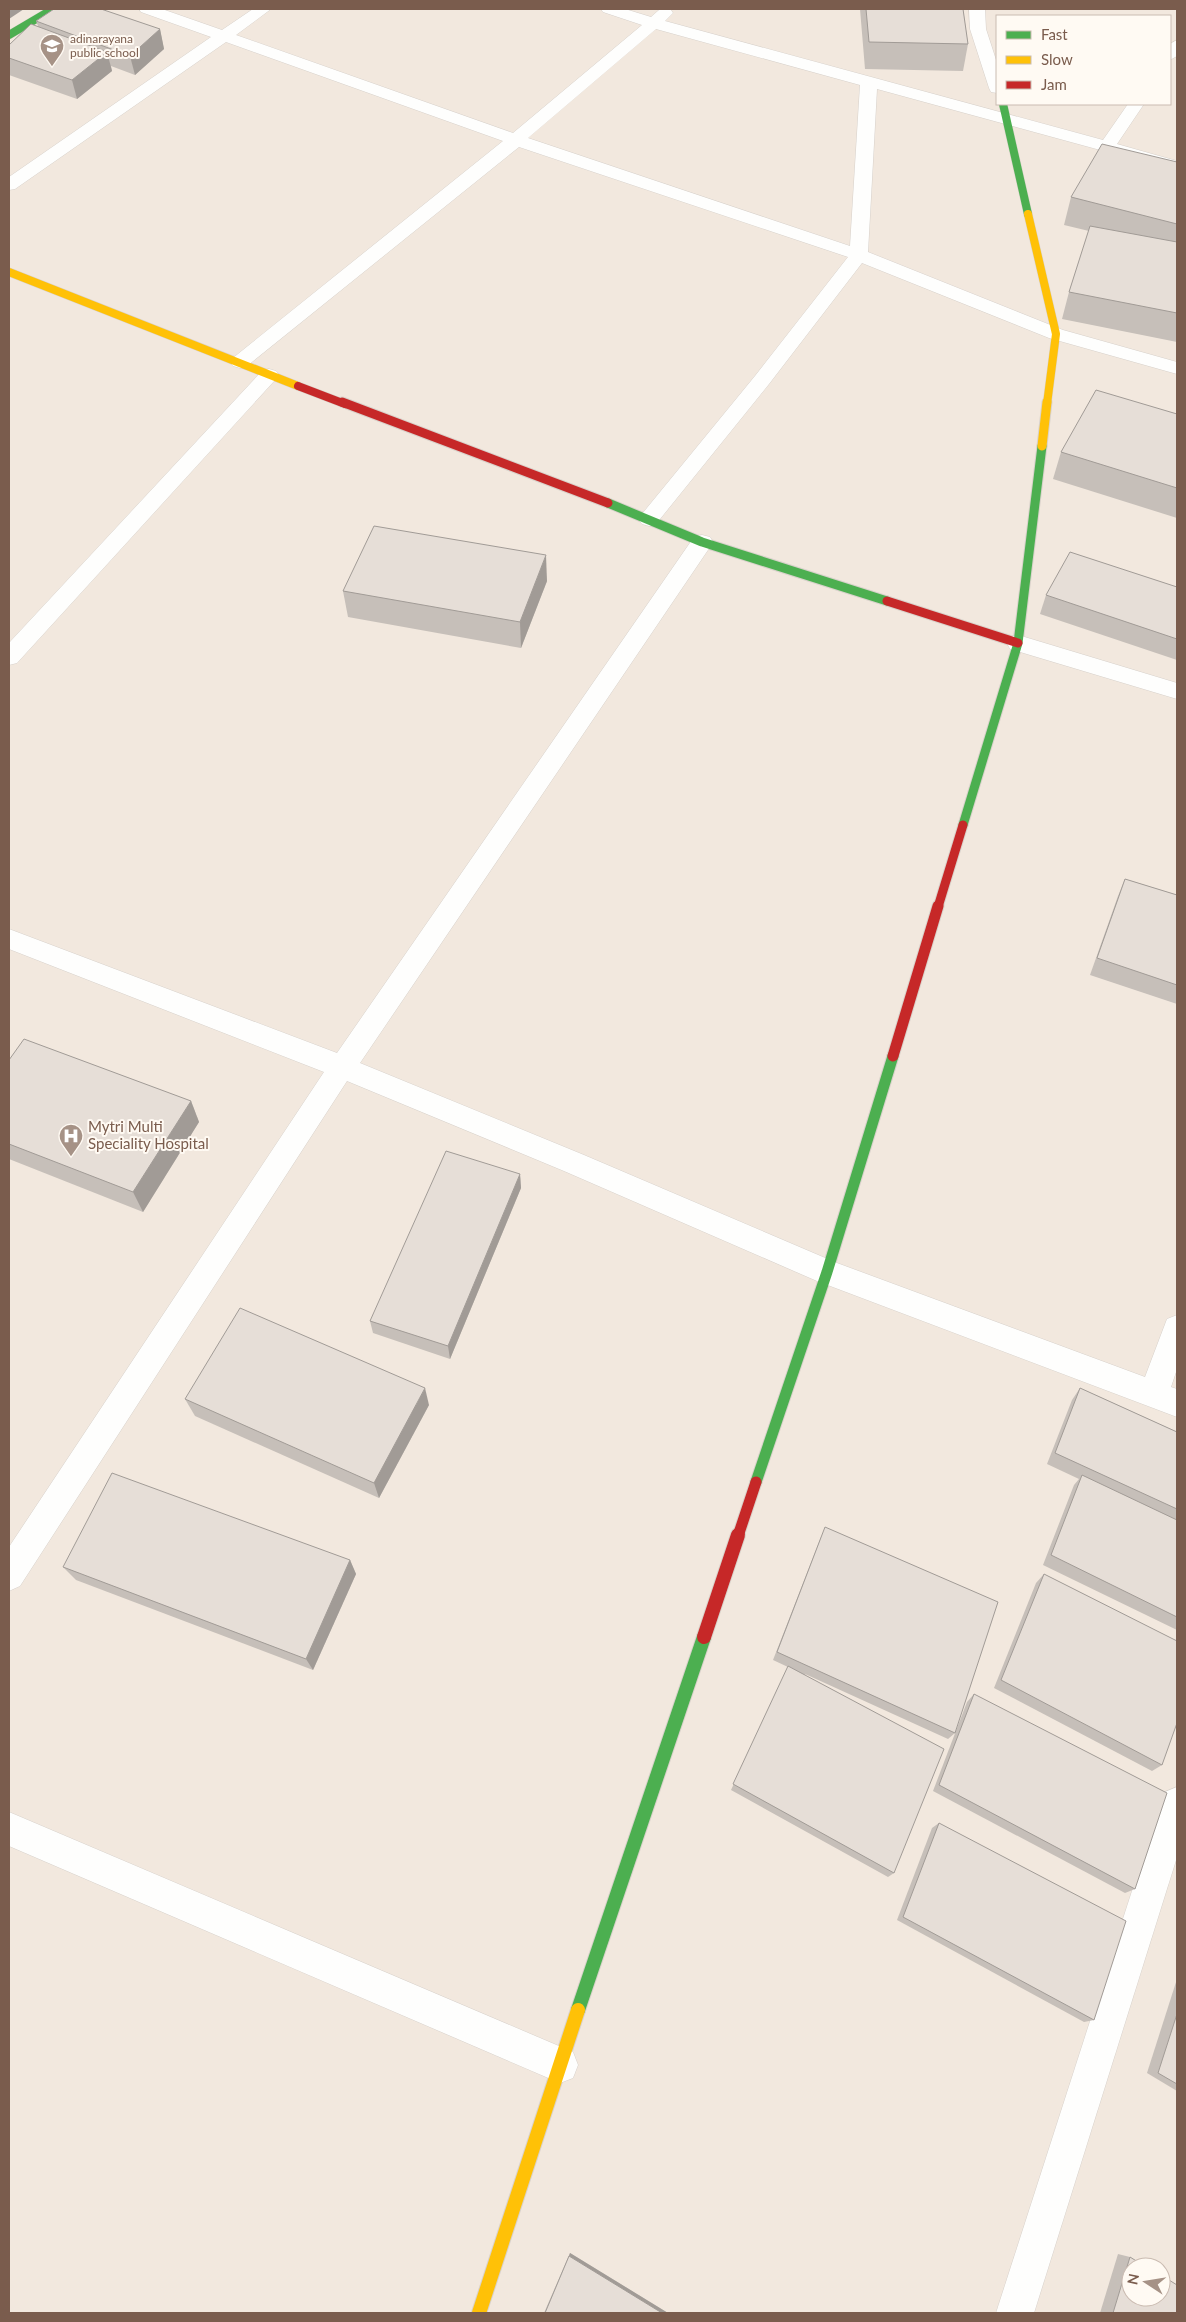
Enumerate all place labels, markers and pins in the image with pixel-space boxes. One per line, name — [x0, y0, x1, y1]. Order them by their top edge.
place label: adinarayana public school — [70, 31, 139, 60]
school or university icon: adinarayana public school — [39, 33, 65, 67]
place label: Mytri Multi Speciality Hospital — [88, 1117, 209, 1152]
hospital icon: Mytri Multi Speciality Hospital — [58, 1123, 84, 1157]

